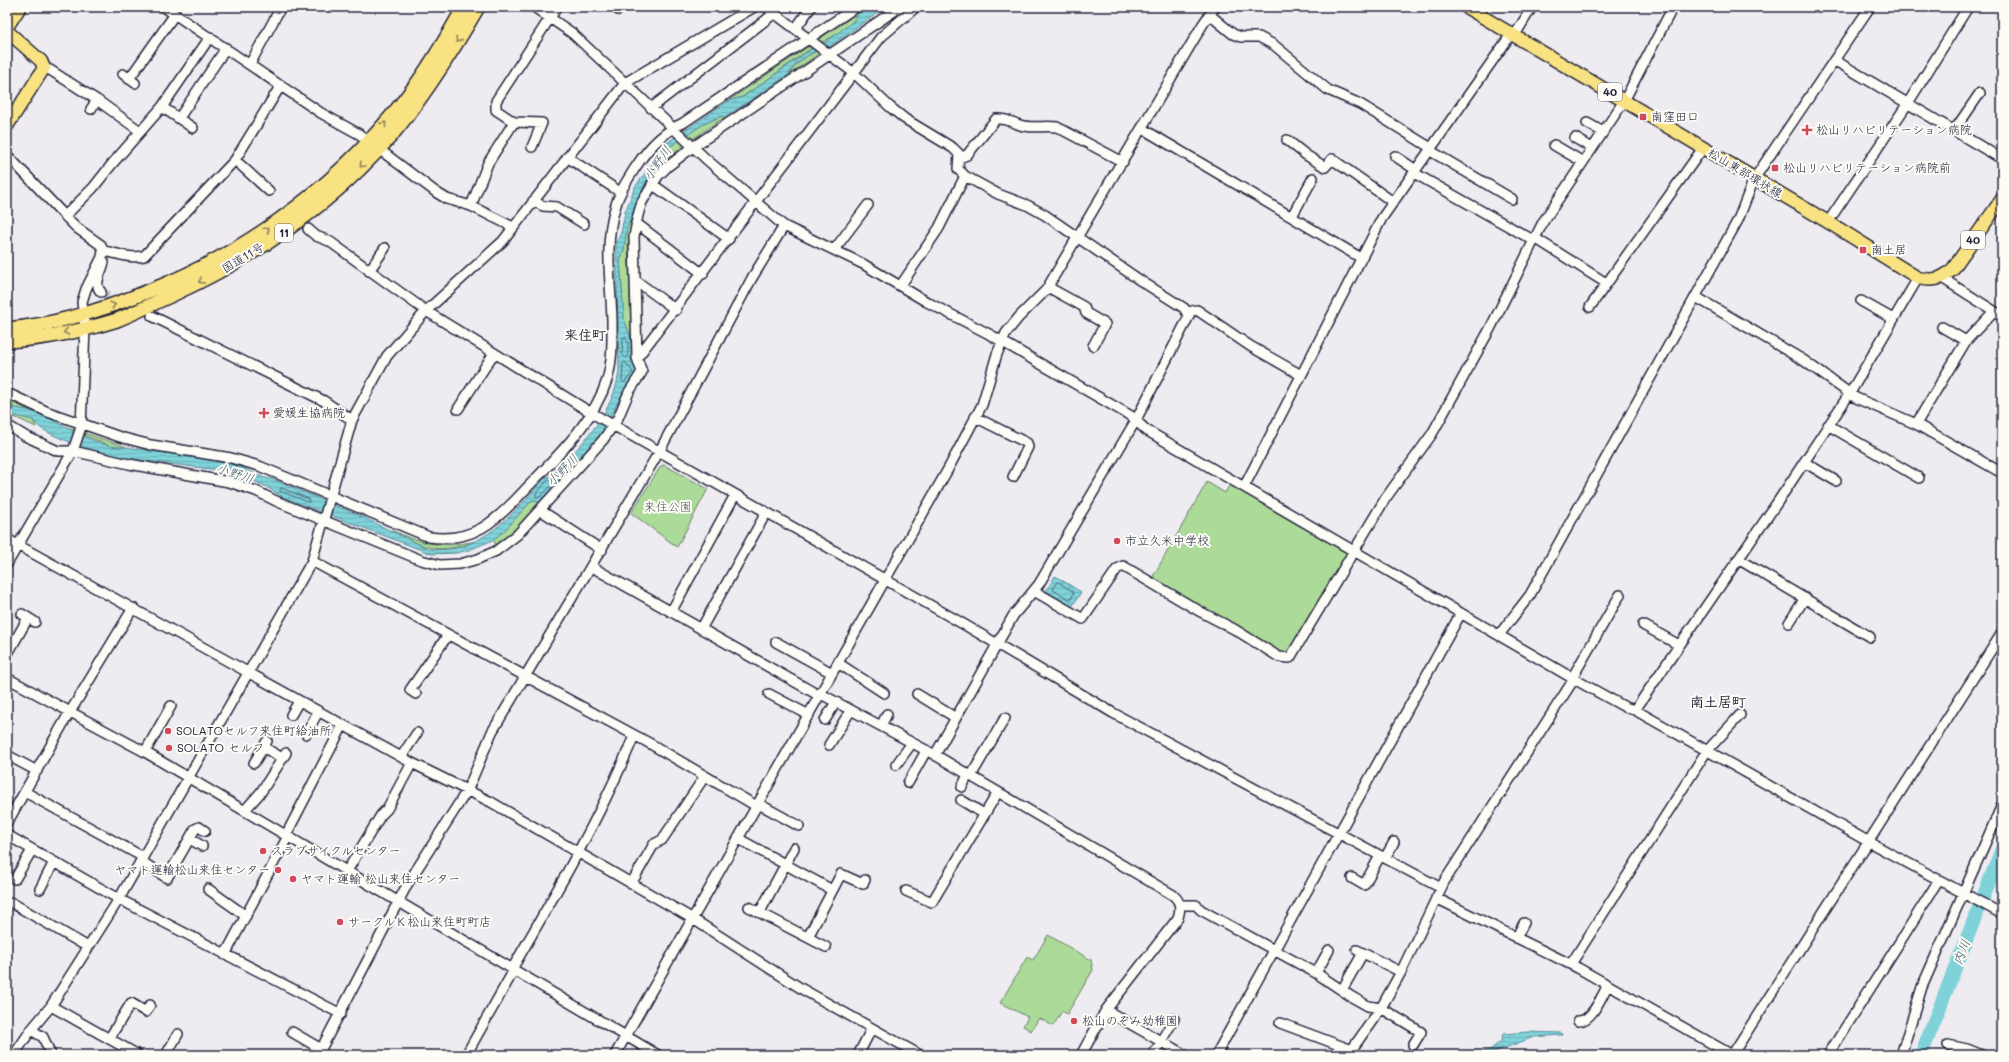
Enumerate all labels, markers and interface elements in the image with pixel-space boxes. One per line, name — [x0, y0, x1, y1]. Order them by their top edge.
one-way arrow — [455, 36, 463, 43]
road number: 40 — [1598, 83, 1622, 101]
place label: 南窪田口 — [1651, 108, 1699, 124]
marker: 南窪田口 — [1638, 112, 1648, 122]
place label: 松山リハビリテーション病院 — [1816, 121, 1972, 137]
one-way arrow — [379, 122, 386, 129]
marker: 松山リハビリテーション病院 — [1801, 124, 1813, 136]
water label: 小野川 — [638, 142, 675, 184]
street label: 松山東部環状線 — [1705, 144, 1786, 201]
place label: 松山リハビリテーション病院前 — [1783, 159, 1951, 175]
one-way arrow — [359, 160, 367, 168]
marker: 松山リハビリテーション病院前 — [1770, 163, 1780, 173]
road number: 11 — [275, 224, 293, 242]
one-way arrow — [263, 227, 270, 235]
road number: 40 — [1961, 231, 1985, 249]
street label: 国道11号 — [218, 238, 267, 276]
place label: 南土居 — [1871, 241, 1907, 257]
marker: 南土居 — [1858, 245, 1868, 255]
one-way arrow — [197, 276, 205, 284]
one-way arrow — [109, 301, 116, 310]
district label: 来住町 — [564, 325, 606, 344]
one-way arrow — [63, 327, 70, 335]
place label: 愛媛生協病院 — [273, 404, 345, 420]
marker: 愛媛生協病院 — [258, 407, 270, 419]
water label: 小野川 — [542, 450, 581, 489]
water label: 小野川 — [214, 458, 256, 487]
park label: 来住公園 — [644, 498, 692, 514]
place label: 市立久米中学校 — [1125, 532, 1209, 548]
marker: 市立久米中学校 — [1112, 536, 1122, 546]
district label: 南土居町 — [1690, 692, 1746, 711]
place label: SOLATOセルフ来住町給油所 — [176, 722, 332, 738]
marker: SOLATOセルフ来住町給油所 — [163, 726, 173, 736]
place label: SOLATO セルフ — [177, 739, 264, 755]
marker: SOLATO セルフ — [164, 743, 174, 753]
place label: スラブサイクルセンター — [271, 842, 401, 858]
marker: スラブサイクルセンター — [258, 846, 268, 856]
place label: ヤマト運輸松山来住センター — [114, 861, 270, 877]
marker: ヤマト運輸松山来住センター — [273, 865, 283, 875]
place label: ヤマト運輸 松山来住センター — [301, 870, 460, 886]
marker: ヤマト運輸 松山来住センター — [288, 874, 298, 884]
place label: サークルＫ松山来住町町店 — [348, 913, 491, 929]
marker: サークルＫ松山来住町町店 — [335, 917, 345, 927]
water label: 内川 — [1948, 937, 1973, 967]
place label: 松山のぞみ幼稚園 — [1082, 1012, 1178, 1028]
marker: 松山のぞみ幼稚園 — [1069, 1016, 1079, 1026]

